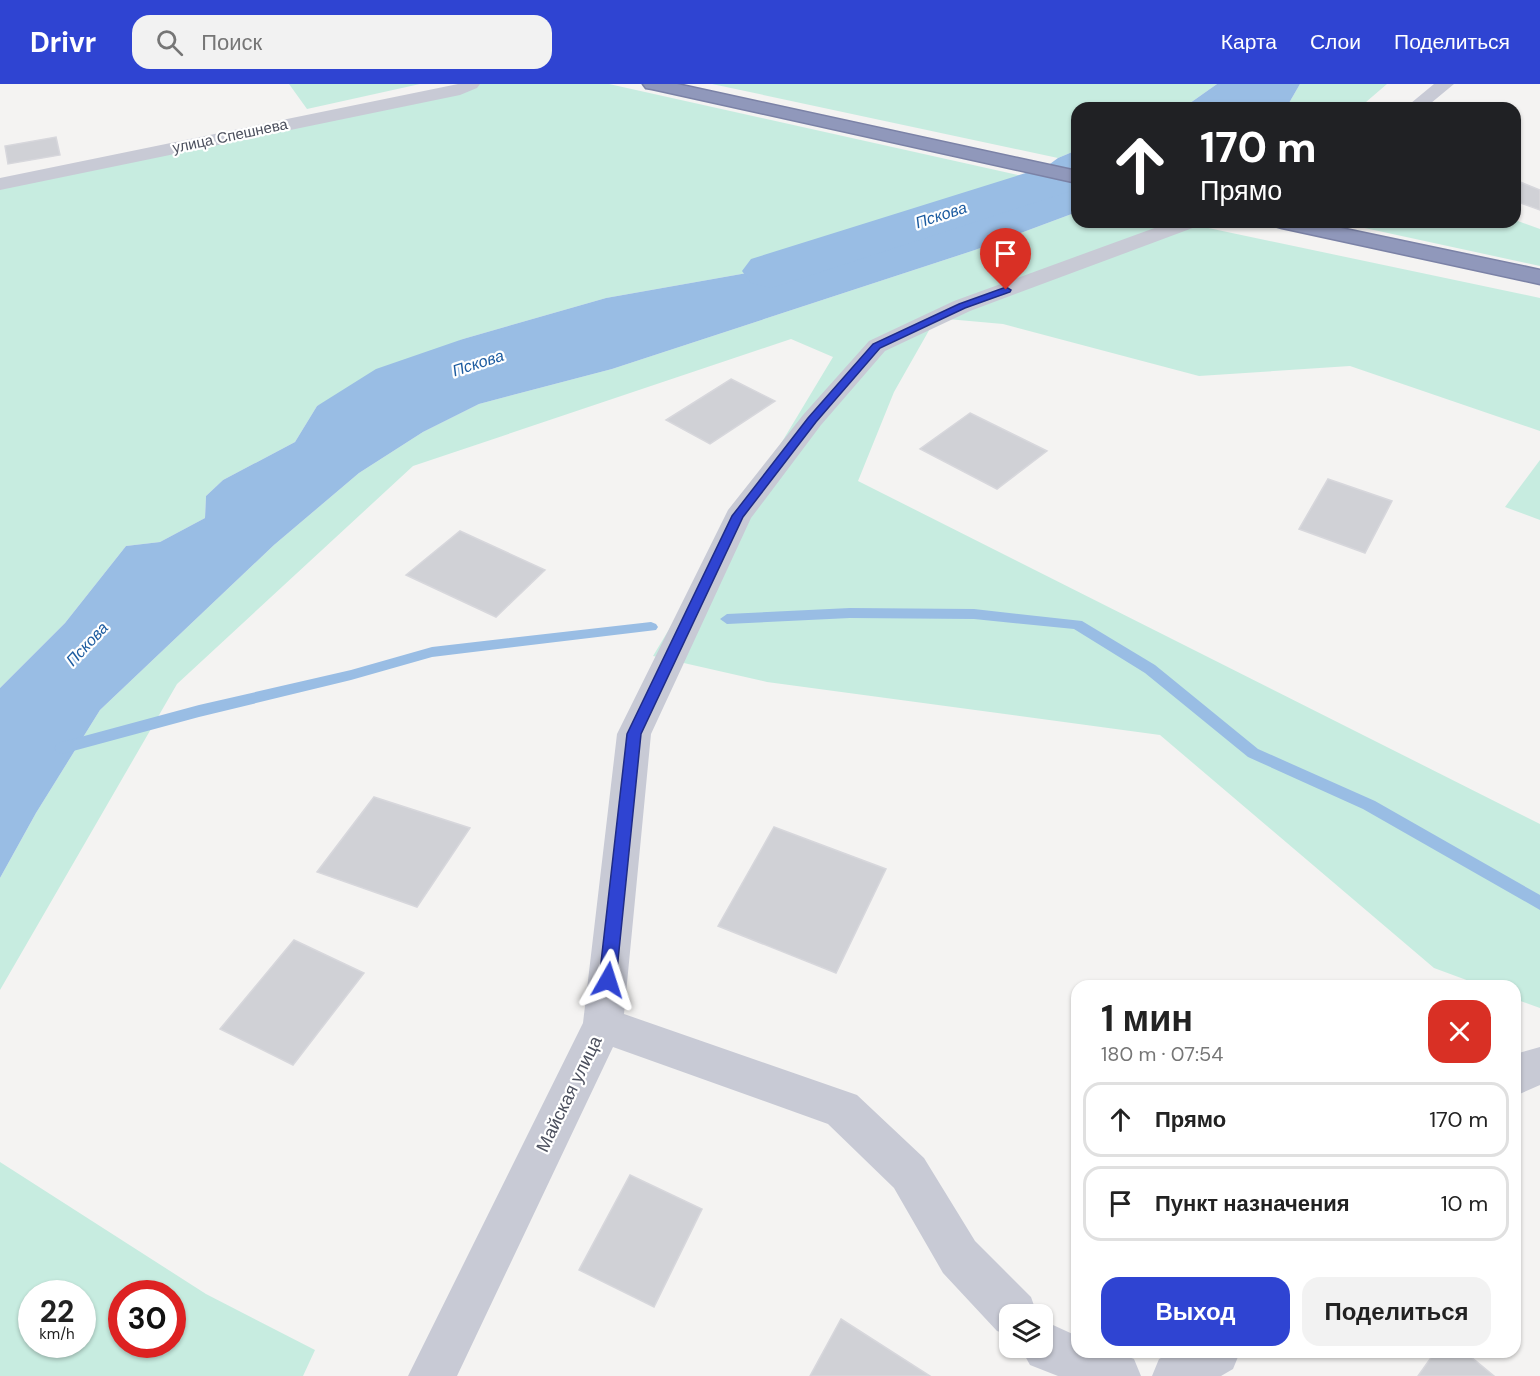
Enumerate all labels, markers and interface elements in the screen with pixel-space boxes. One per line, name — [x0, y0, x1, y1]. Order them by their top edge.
search box — [132, 15, 552, 69]
text: Drivr — [30, 24, 96, 61]
icon: search — [153, 26, 186, 59]
text: Поиск — [201, 28, 262, 57]
text: Карта — [1221, 28, 1277, 56]
text: Слои — [1310, 28, 1361, 56]
text: Поделиться — [1394, 28, 1510, 56]
street label: улица Спешнева — [171, 114, 290, 158]
text: 170 m — [1200, 120, 1317, 175]
icon: ahead — [1101, 126, 1179, 204]
text: Прямо — [1200, 173, 1282, 208]
water label: Пскова — [913, 197, 970, 233]
pin — [980, 228, 1031, 290]
icon: arrive — [989, 237, 1022, 270]
water label: Пскова — [450, 345, 507, 381]
water label: Пскова — [61, 617, 113, 671]
position arrow — [576, 948, 640, 1012]
text: 1 мин — [1101, 995, 1193, 1042]
button: close — [1428, 1000, 1491, 1063]
street label: Майская улица — [530, 1031, 608, 1156]
text: 180 m · 07:54 — [1101, 1041, 1223, 1067]
icon: ahead — [1104, 1103, 1137, 1136]
text: Прямо — [1155, 1105, 1226, 1134]
text: 170 m — [1429, 1105, 1488, 1134]
icon: arrive — [1104, 1187, 1137, 1220]
text: Пункт назначения — [1155, 1189, 1350, 1218]
text: 10 m — [1441, 1189, 1488, 1218]
button: Выход — [1101, 1277, 1290, 1346]
button: Поделиться — [1302, 1277, 1491, 1346]
speed limit sign: 30 — [108, 1280, 186, 1358]
text: 22 — [40, 1292, 74, 1331]
map controls — [999, 1304, 1053, 1358]
button: layers — [999, 1304, 1053, 1358]
text: km/h — [39, 1324, 75, 1344]

